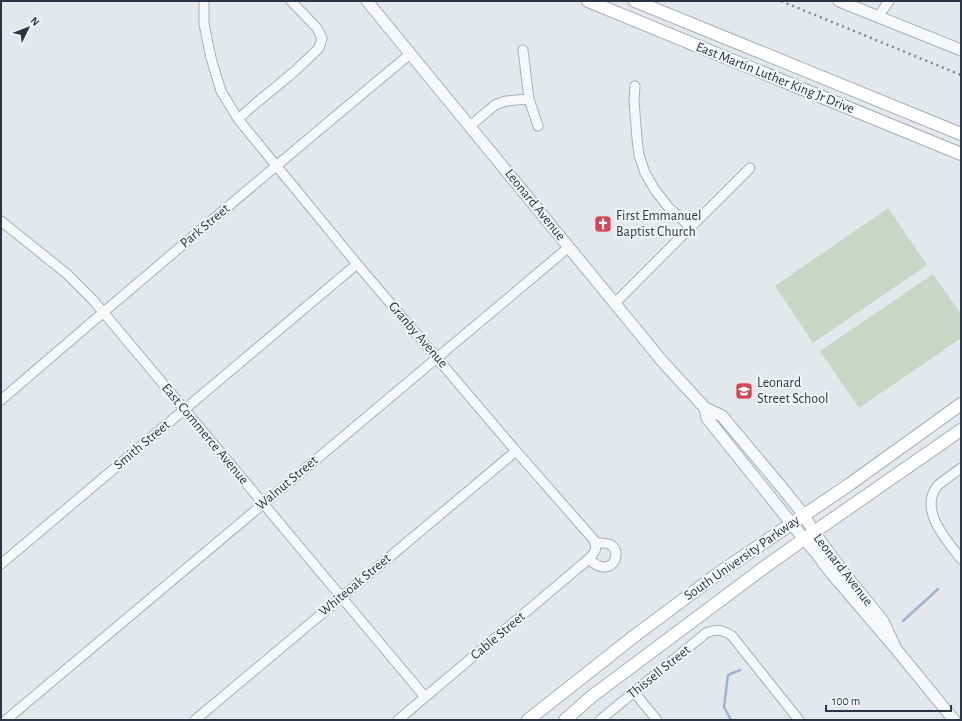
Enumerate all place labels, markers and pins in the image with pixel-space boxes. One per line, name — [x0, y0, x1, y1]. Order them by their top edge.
place label: First Emmanuel Baptist Church — [616, 209, 701, 239]
church icon: First Emmanuel Baptist Church — [593, 214, 613, 234]
place label: Leonard Street School — [757, 376, 828, 406]
school or university icon: Leonard Street School — [734, 381, 754, 401]

